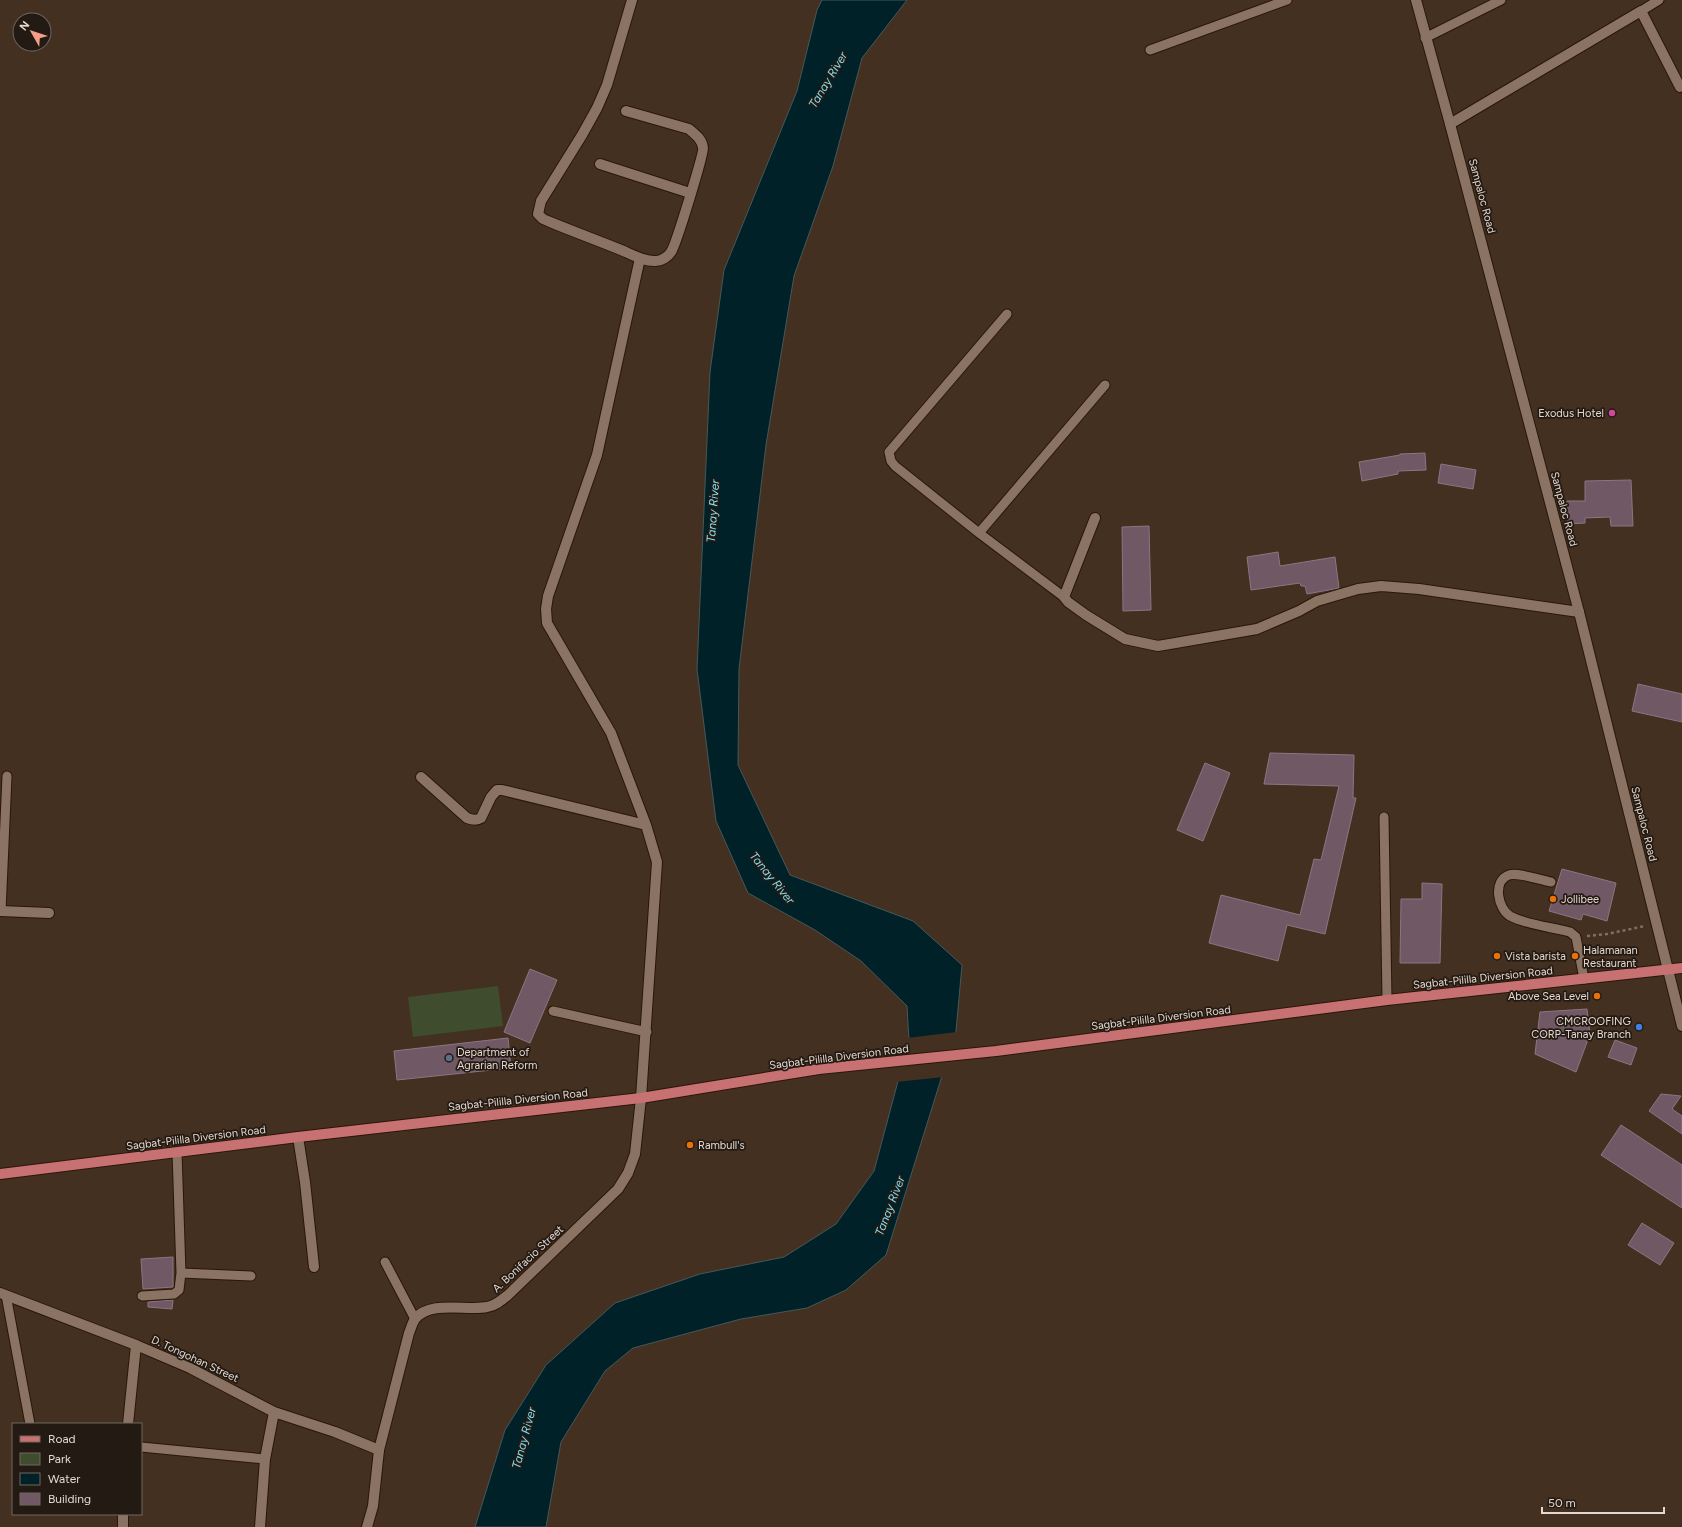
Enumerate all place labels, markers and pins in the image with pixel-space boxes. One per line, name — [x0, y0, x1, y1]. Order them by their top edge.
place label: Exodus Hotel — [1538, 407, 1604, 420]
marker: Exodus Hotel — [1607, 408, 1617, 418]
place label: Jollibee — [1561, 893, 1599, 906]
marker: Jollibee — [1548, 894, 1558, 904]
place label: Halamanan Restaurant — [1583, 944, 1638, 970]
place label: Vista barista — [1505, 950, 1566, 963]
marker: Vista barista — [1492, 951, 1502, 961]
marker: Halamanan Restaurant — [1570, 951, 1580, 961]
place label: Above Sea Level — [1508, 990, 1589, 1003]
marker: Above Sea Level — [1592, 991, 1602, 1001]
place label: CMCROOFING CORP-Tanay Branch — [1531, 1015, 1631, 1041]
marker: CMCROOFING CORP-Tanay Branch — [1634, 1022, 1644, 1032]
place label: Department of Agrarian Reform — [457, 1046, 537, 1072]
marker: Department of Agrarian Reform — [444, 1053, 454, 1063]
place label: Rambull's — [698, 1139, 745, 1152]
marker: Rambull's — [685, 1140, 695, 1150]

